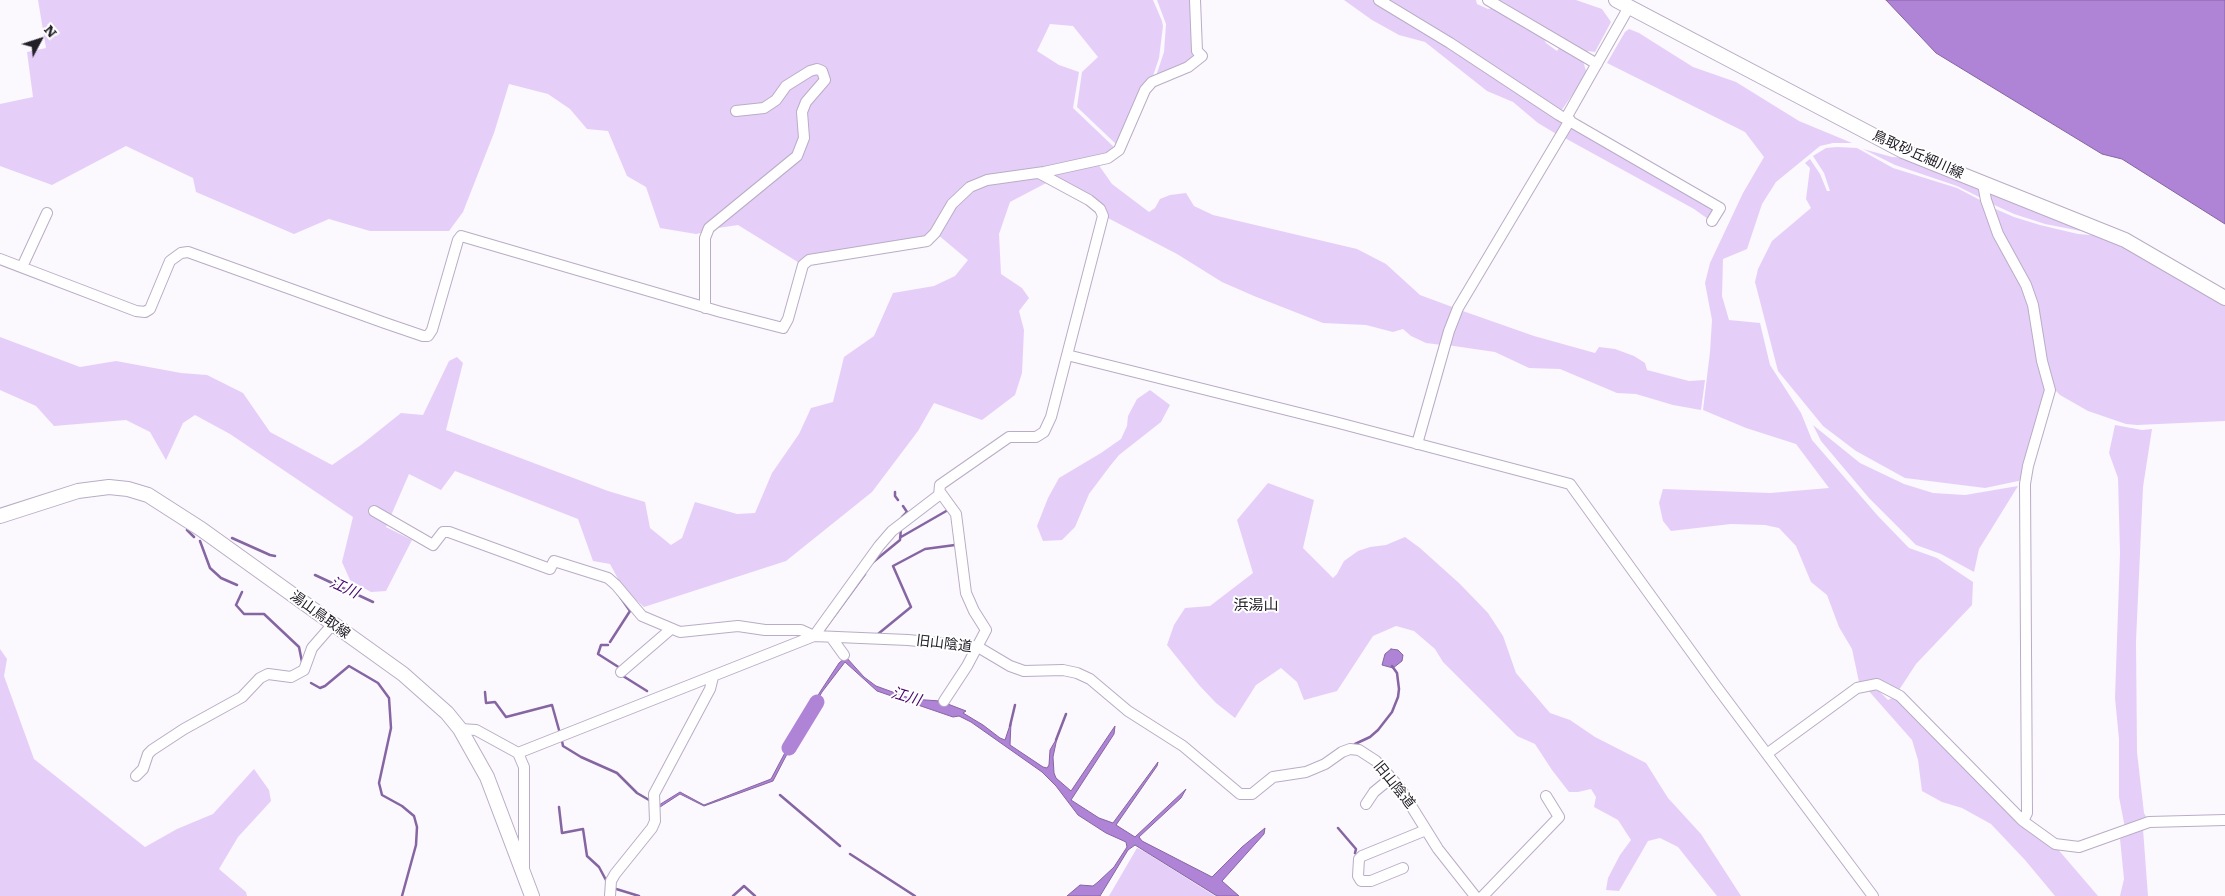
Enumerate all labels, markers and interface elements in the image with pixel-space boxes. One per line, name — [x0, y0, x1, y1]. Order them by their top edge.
north arrow — [15, 15, 65, 65]
text: N — [40, 19, 63, 41]
street label: 鳥取砂丘細川線 — [1870, 127, 1966, 183]
water label: 江川 — [327, 574, 361, 602]
street label: 湯山鳥取線 — [287, 588, 353, 642]
district label: 浜湯山 — [1234, 597, 1278, 615]
street label: 旧山陰道 — [915, 632, 973, 656]
water label: 江川 — [889, 684, 923, 710]
street label: 旧山陰道 — [1370, 758, 1418, 812]

